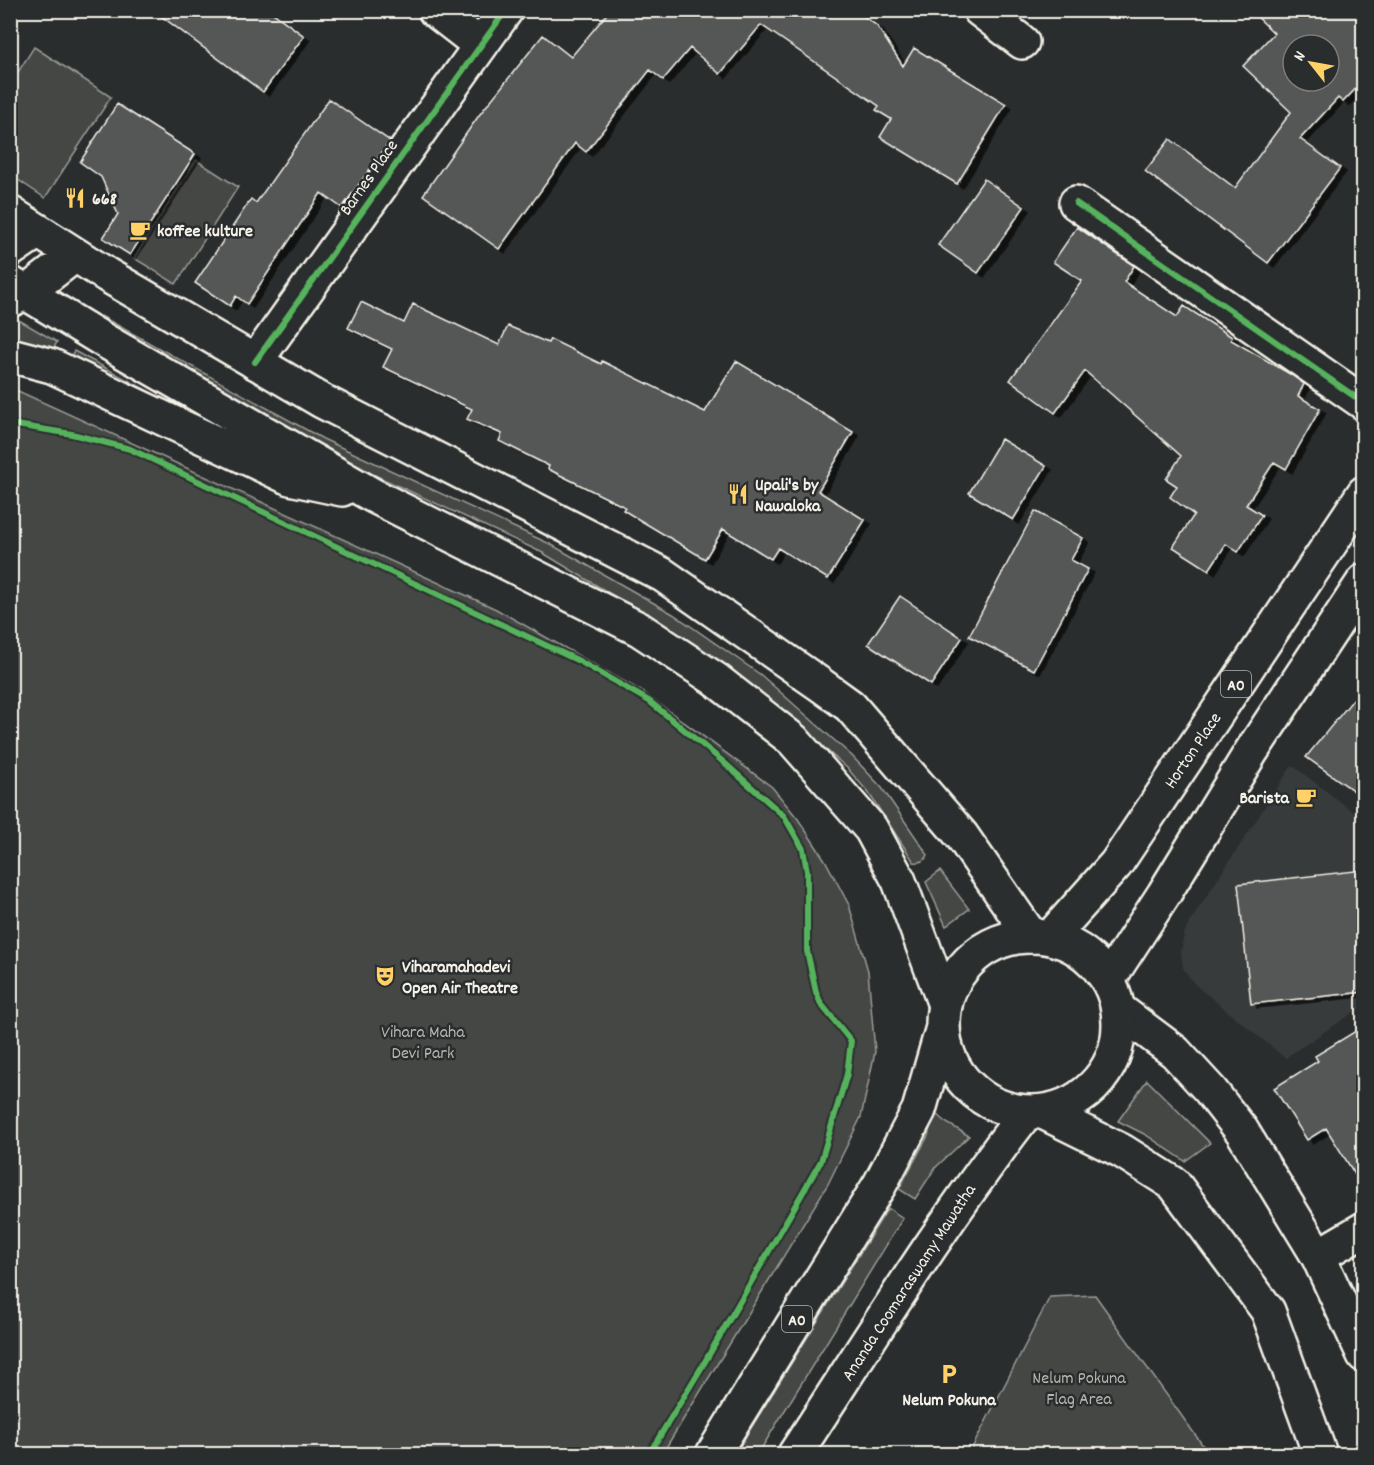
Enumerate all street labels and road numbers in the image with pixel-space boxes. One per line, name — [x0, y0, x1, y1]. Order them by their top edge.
street label: Barnes Place — [335, 135, 405, 222]
road number: A0 — [1221, 671, 1251, 697]
street label: Horton Place — [1159, 708, 1229, 794]
street label: Ananda Coomaraswamy Mawatha — [837, 1179, 984, 1387]
road number: A0 — [782, 1306, 812, 1332]

